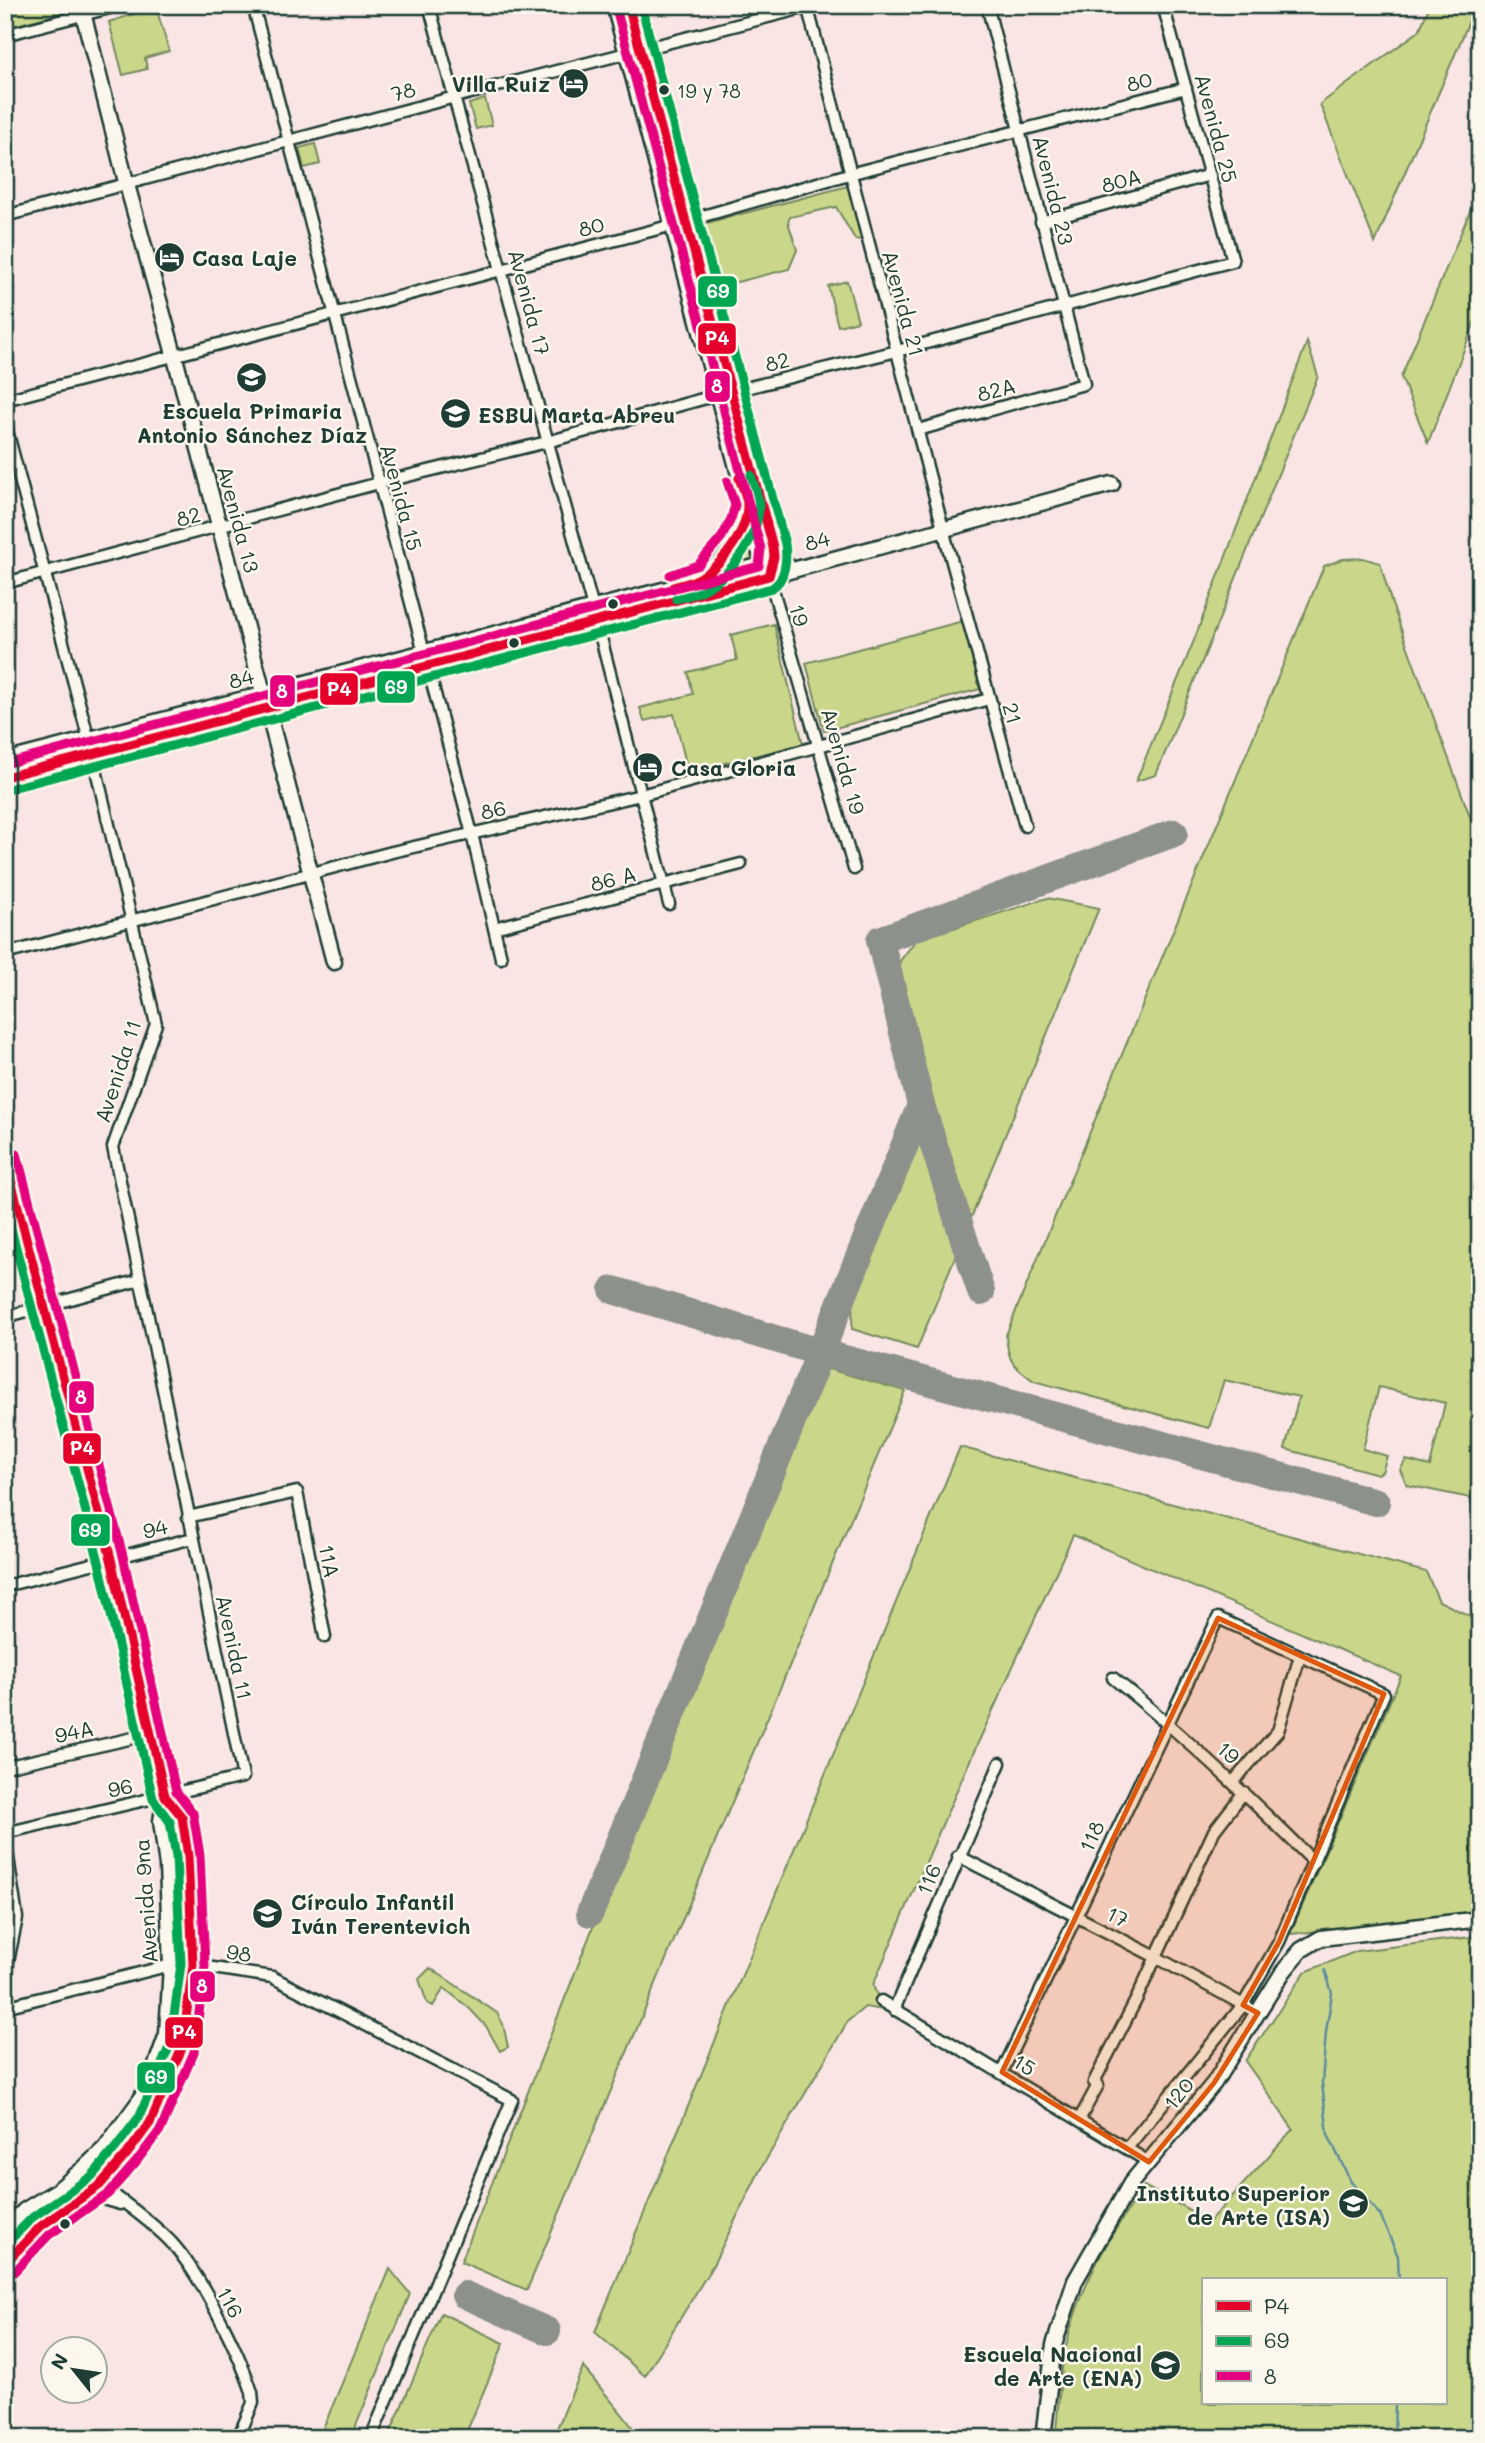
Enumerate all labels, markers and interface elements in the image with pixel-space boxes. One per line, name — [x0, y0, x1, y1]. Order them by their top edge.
street label: 80 — [1123, 65, 1155, 97]
hotel icon: Villa Ruiz — [556, 66, 590, 100]
place label: Villa Ruiz — [452, 70, 550, 97]
street label: Avenida 25 — [1190, 71, 1244, 185]
street label: 78 — [388, 75, 418, 107]
place label: 19 y 78 — [677, 78, 741, 103]
marker: 19 y 78 — [657, 83, 671, 97]
street label: Avenida 23 — [1027, 133, 1081, 247]
street label: 80A — [1098, 162, 1144, 198]
street label: 80 — [575, 210, 607, 242]
hotel icon: Casa Laje — [152, 240, 186, 274]
place label: Casa Laje — [192, 244, 297, 271]
street label: Avenida 17 — [503, 246, 557, 358]
street label: Avenida 21 — [877, 247, 931, 359]
line badge: 69 — [697, 275, 738, 308]
text: 69 — [707, 278, 730, 303]
line badge: P4 — [697, 322, 737, 355]
text: P4 — [704, 325, 730, 350]
street label: 82 — [762, 345, 792, 377]
school or university icon: Escuela Primaria Antonio Sánchez Díaz — [235, 361, 269, 395]
line badge: 8 — [704, 370, 731, 403]
street label: 82A — [974, 371, 1018, 407]
text: 8 — [711, 373, 723, 398]
place label: Escuela Primaria Antonio Sánchez Díaz — [137, 397, 367, 448]
school or university icon: ESBU Marta Abreu — [438, 397, 472, 431]
place label: ESBU Marta Abreu — [478, 401, 675, 428]
street label: Avenida 15 — [375, 441, 429, 553]
street label: Avenida 13 — [212, 463, 266, 575]
street label: 82 — [173, 500, 203, 532]
street label: 84 — [801, 524, 833, 556]
unlabelled marker — [606, 597, 620, 611]
street label: 19 — [784, 601, 816, 629]
unlabelled marker — [507, 636, 521, 650]
street label: 84 — [225, 662, 257, 694]
line badge: 69 — [376, 670, 416, 704]
line badge: P4 — [319, 672, 359, 706]
line badge: 8 — [269, 674, 296, 708]
text: 69 — [385, 674, 408, 699]
text: P4 — [326, 676, 352, 701]
text: 8 — [276, 678, 288, 703]
street label: 21 — [997, 699, 1029, 727]
street label: Avenida 19 — [816, 705, 872, 817]
hotel icon: Casa Gloria — [631, 750, 665, 784]
place label: Casa Gloria — [671, 754, 796, 781]
street label: 86 — [478, 793, 508, 825]
street label: 86 A — [587, 859, 639, 897]
street label: Avenida 11 — [88, 1016, 146, 1126]
line badge: 8 — [68, 1380, 95, 1414]
text: 8 — [75, 1384, 87, 1409]
line badge: P4 — [62, 1432, 102, 1465]
text: P4 — [69, 1435, 95, 1460]
street label: 94 — [140, 1512, 171, 1544]
line badge: 69 — [70, 1513, 111, 1547]
text: 69 — [79, 1517, 102, 1542]
street label: 11A — [314, 1542, 346, 1580]
street label: Avenida 11 — [211, 1592, 259, 1702]
street label: 94A — [52, 1714, 96, 1748]
street label: 19 — [1212, 1735, 1246, 1769]
street label: 96 — [105, 1771, 135, 1803]
street label: 118 — [1072, 1816, 1110, 1856]
street label: Avenida 9na — [127, 1838, 163, 1964]
street label: 116 — [909, 1859, 947, 1899]
place label: Círculo Infantil Iván Terentevich — [291, 1888, 470, 1939]
school or university icon: Círculo Infantil Iván Terentevich — [251, 1896, 285, 1930]
street label: 17 — [1102, 1899, 1134, 1933]
street label: 98 — [225, 1937, 253, 1967]
line badge: 8 — [189, 1970, 216, 2003]
text: 8 — [196, 1973, 208, 1998]
line badge: P4 — [164, 2016, 204, 2049]
text: P4 — [171, 2019, 197, 2044]
street label: 15 — [1009, 2047, 1041, 2081]
line badge: 69 — [136, 2061, 176, 2094]
text: 69 — [145, 2064, 168, 2089]
street label: 120 — [1157, 2071, 1199, 2115]
place label: Instituto Superior de Arte (ISA) — [1137, 2179, 1330, 2230]
school or university icon: Instituto Superior de Arte (ISA) — [1336, 2187, 1370, 2221]
unlabelled marker — [58, 2217, 72, 2231]
legend — [1202, 2278, 1446, 2404]
street label: 116 — [212, 2282, 250, 2322]
text: P4 — [1264, 2292, 1290, 2319]
text: 69 — [1264, 2326, 1289, 2353]
north arrow — [38, 2334, 108, 2404]
place label: Escuela Nacional de Arte (ENA) — [963, 2340, 1142, 2391]
school or university icon: Escuela Nacional de Arte (ENA) — [1148, 2348, 1182, 2382]
text: N — [44, 2349, 73, 2374]
text: 8 — [1264, 2362, 1277, 2389]

